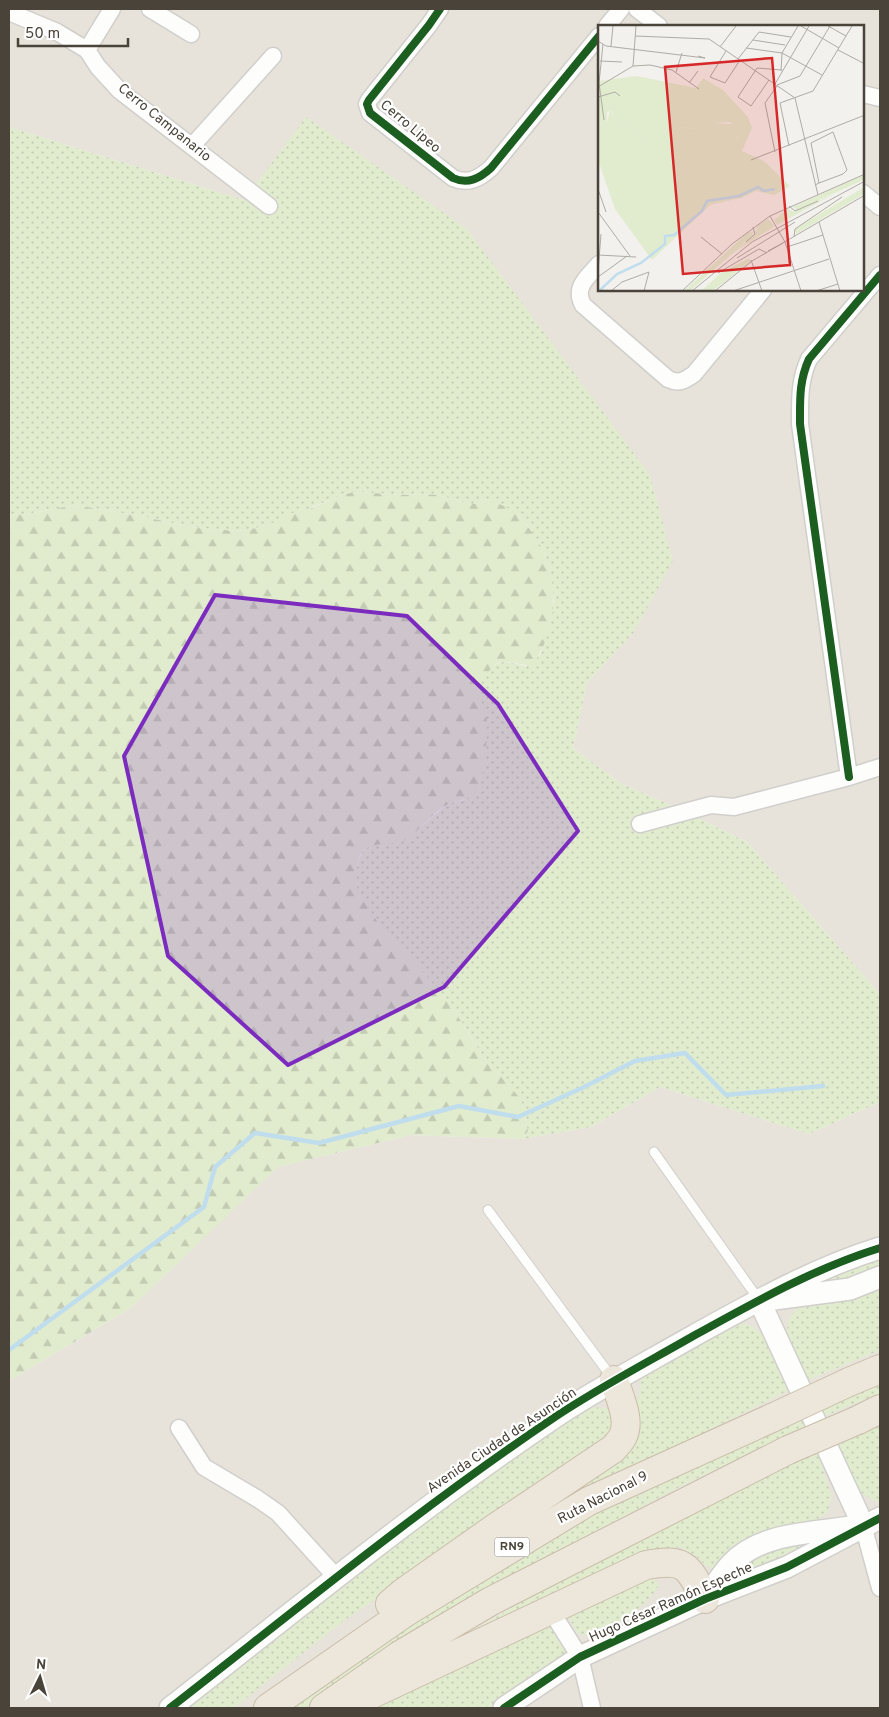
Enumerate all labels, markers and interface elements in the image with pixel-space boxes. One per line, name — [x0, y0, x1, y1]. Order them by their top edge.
scale bar — [18, 15, 128, 47]
text: 50 m — [25, 25, 60, 44]
inset map — [598, 25, 864, 291]
street label: Cerro Campanario — [114, 80, 214, 166]
street label: Cerro Lipeo — [376, 97, 444, 157]
street label: Avenida Ciudad de Asunción — [424, 1384, 580, 1498]
street label: Ruta Nacional 9 — [555, 1468, 651, 1528]
road number: RN9 — [494, 1538, 530, 1556]
street label: Hugo César Ramón Espeche — [587, 1559, 755, 1647]
north arrow — [15, 1652, 65, 1702]
text: N — [35, 1657, 47, 1674]

